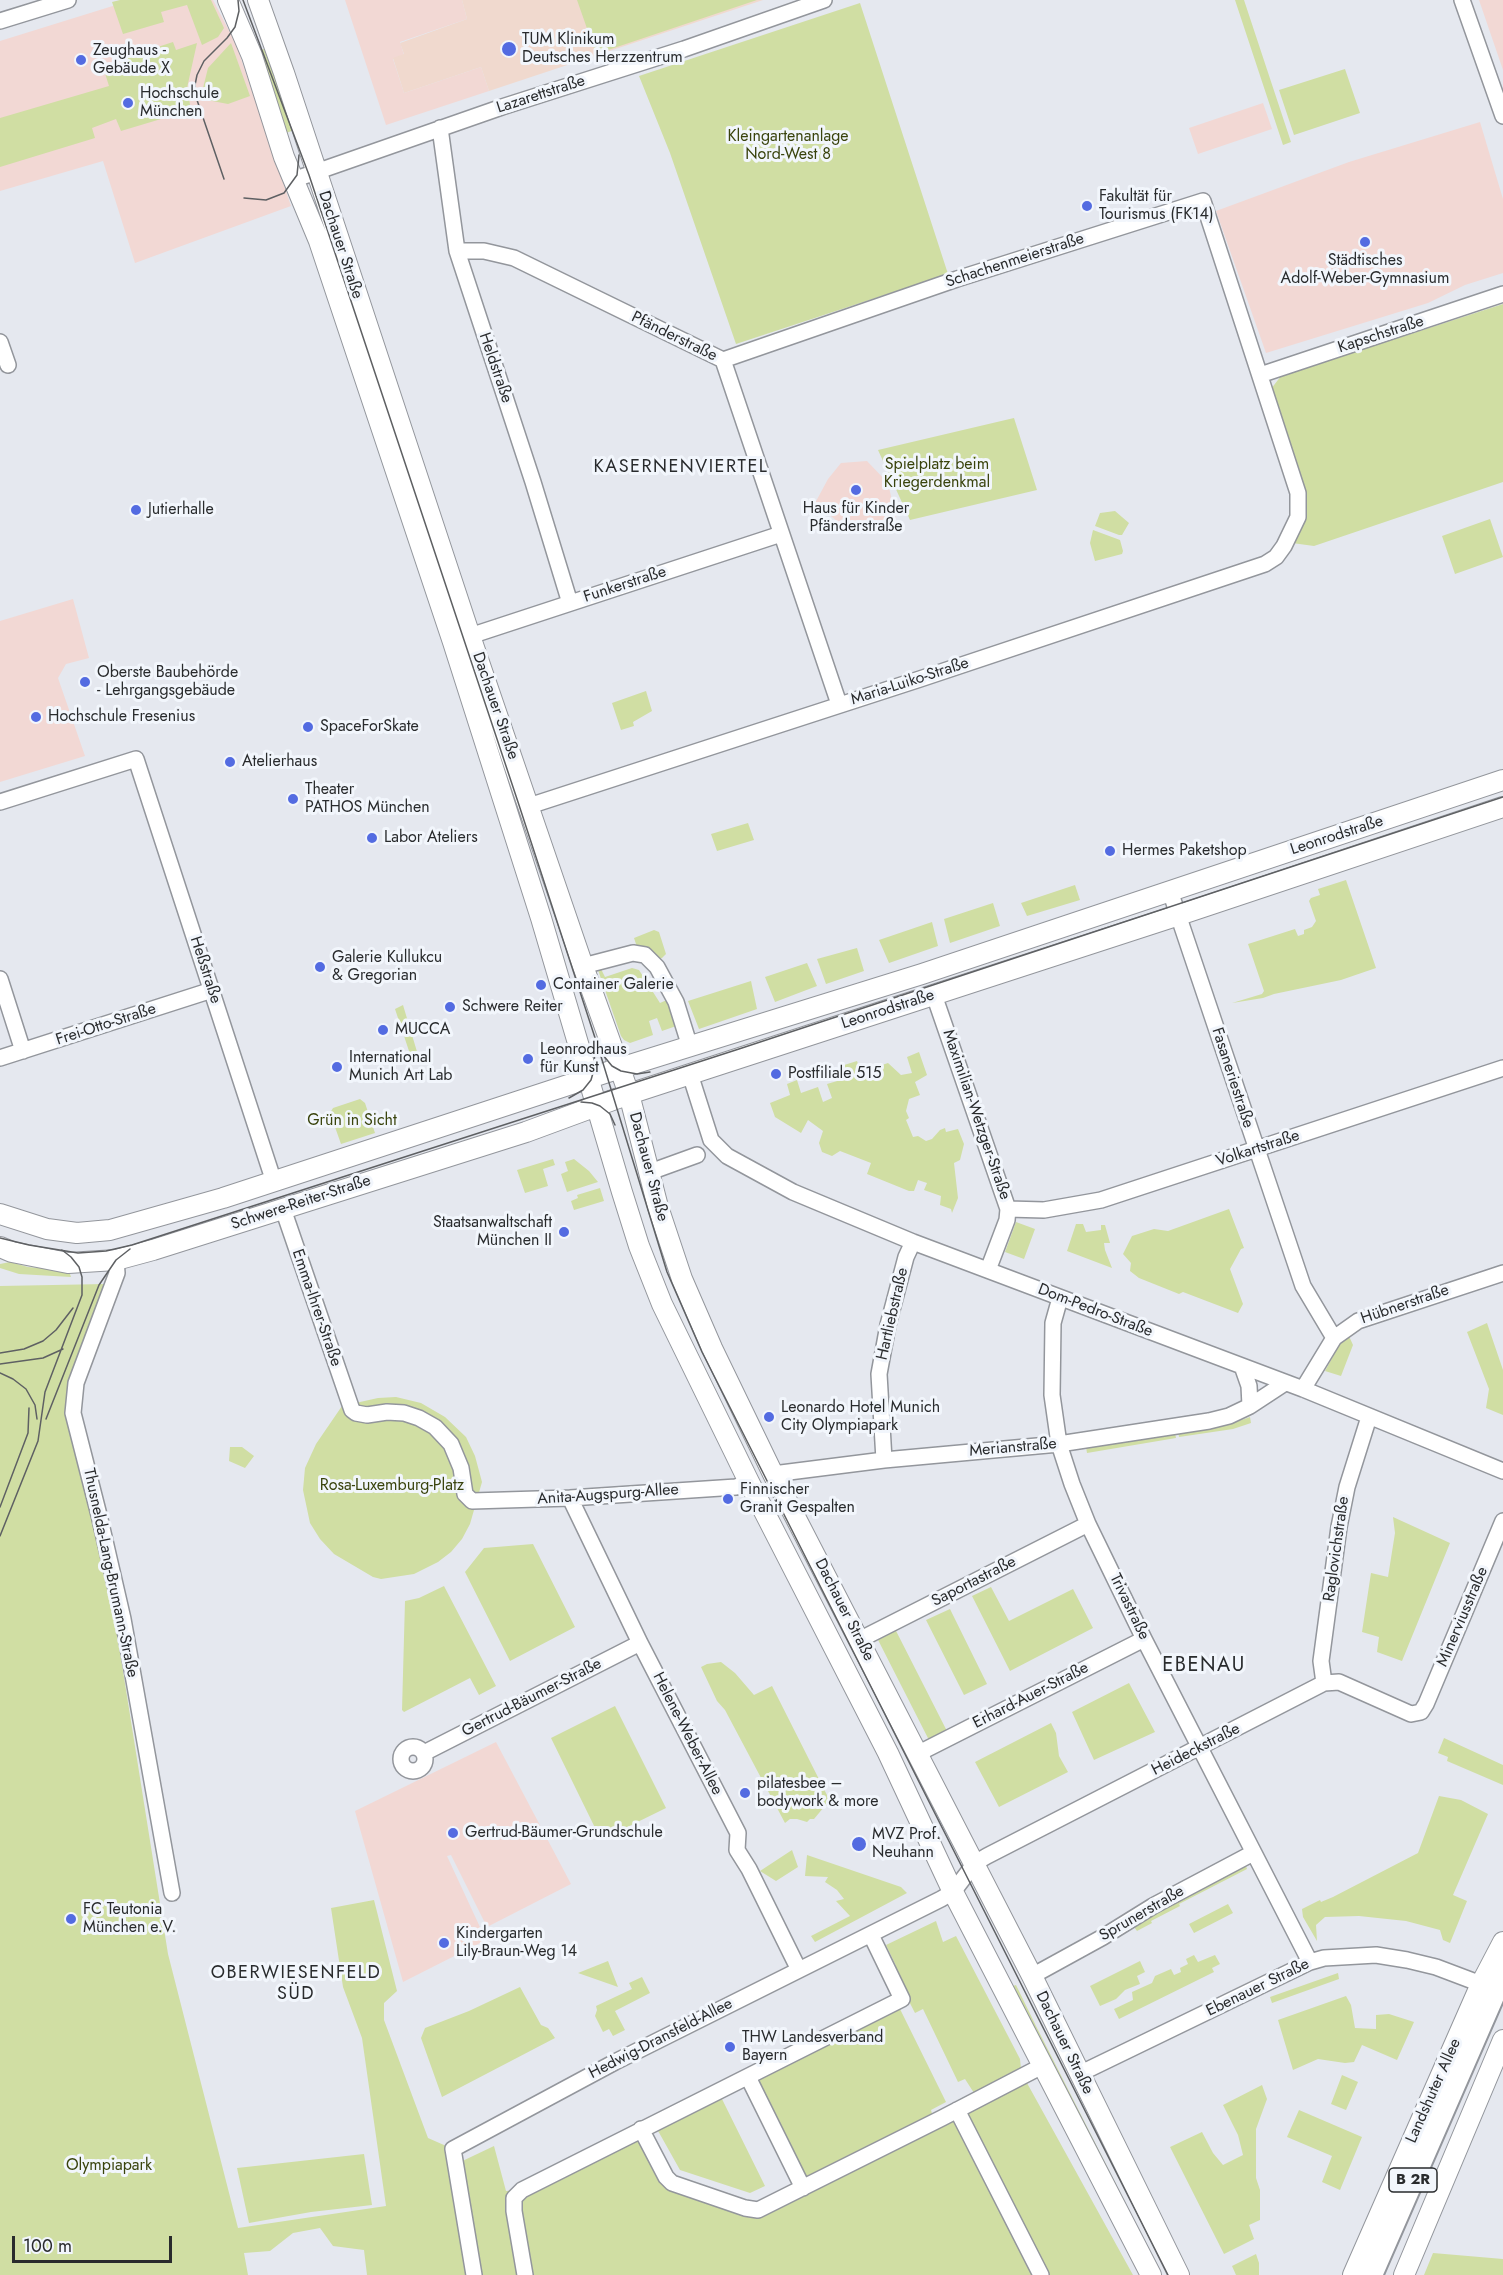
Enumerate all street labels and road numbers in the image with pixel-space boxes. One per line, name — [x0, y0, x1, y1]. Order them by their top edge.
street label: Lazarettstraße — [494, 72, 588, 118]
street label: Dachauer Straße — [314, 189, 366, 301]
street label: Schachenmeierstraße — [943, 230, 1087, 292]
street label: Pfänderstraße — [628, 308, 720, 366]
street label: Kapschstraße — [1336, 312, 1426, 358]
street label: Heldstraße — [474, 330, 516, 406]
street label: Funkerstraße — [581, 563, 669, 607]
street label: Dachauer Straße — [468, 650, 522, 762]
street label: Maria-Luiko-Straße — [849, 654, 971, 710]
street label: Leonrodstraße — [1288, 812, 1386, 860]
street label: Heßstraße — [185, 934, 225, 1006]
street label: Leonrodstraße — [839, 986, 937, 1034]
street label: Frei-Otto-Straße — [53, 1000, 159, 1050]
street label: Fasaneriestraße — [1207, 1025, 1257, 1131]
street label: Maximilian-Wetzger-Straße — [938, 1027, 1014, 1203]
street label: Dachauer Straße — [624, 1110, 672, 1224]
street label: Volkartstraße — [1214, 1127, 1302, 1171]
street label: Schwere-Reiter-Straße — [229, 1171, 373, 1235]
street label: Emma-Ihrer-Straße — [287, 1247, 345, 1369]
street label: Hartliebstraße — [873, 1266, 913, 1362]
street label: Dom-Pedro-Straße — [1035, 1280, 1155, 1342]
street label: Hübnerstraße — [1358, 1281, 1452, 1329]
street label: Merianstraße — [968, 1435, 1058, 1461]
street label: Thusnelda-Lang-Brumann-Straße — [78, 1467, 142, 1679]
street label: Anita-Augspurg-Allee — [537, 1480, 679, 1510]
street label: Raglovichstraße — [1320, 1495, 1354, 1603]
street label: Saportastraße — [929, 1553, 1019, 1611]
street label: Dachauer Straße — [810, 1556, 878, 1664]
street label: Minerviusstraße — [1433, 1564, 1493, 1670]
street label: Trivastraße — [1105, 1571, 1153, 1643]
street label: Gertrud-Bäumer-Straße — [459, 1654, 605, 1742]
street label: Erhard-Auer-Straße — [970, 1659, 1092, 1733]
street label: Helene-Weber-Allee — [648, 1669, 726, 1799]
street label: Heideckstraße — [1149, 1720, 1243, 1780]
street label: Sprunerstraße — [1096, 1882, 1188, 1946]
street label: Ebenauer Straße — [1203, 1955, 1313, 2021]
street label: Dachauer Straße — [1031, 1988, 1097, 2098]
street label: Hedwig-Dransfeld-Allee — [586, 1994, 736, 2084]
street label: Landshuter Allee — [1402, 2036, 1466, 2146]
road number: B 2R — [1389, 2168, 1437, 2192]

